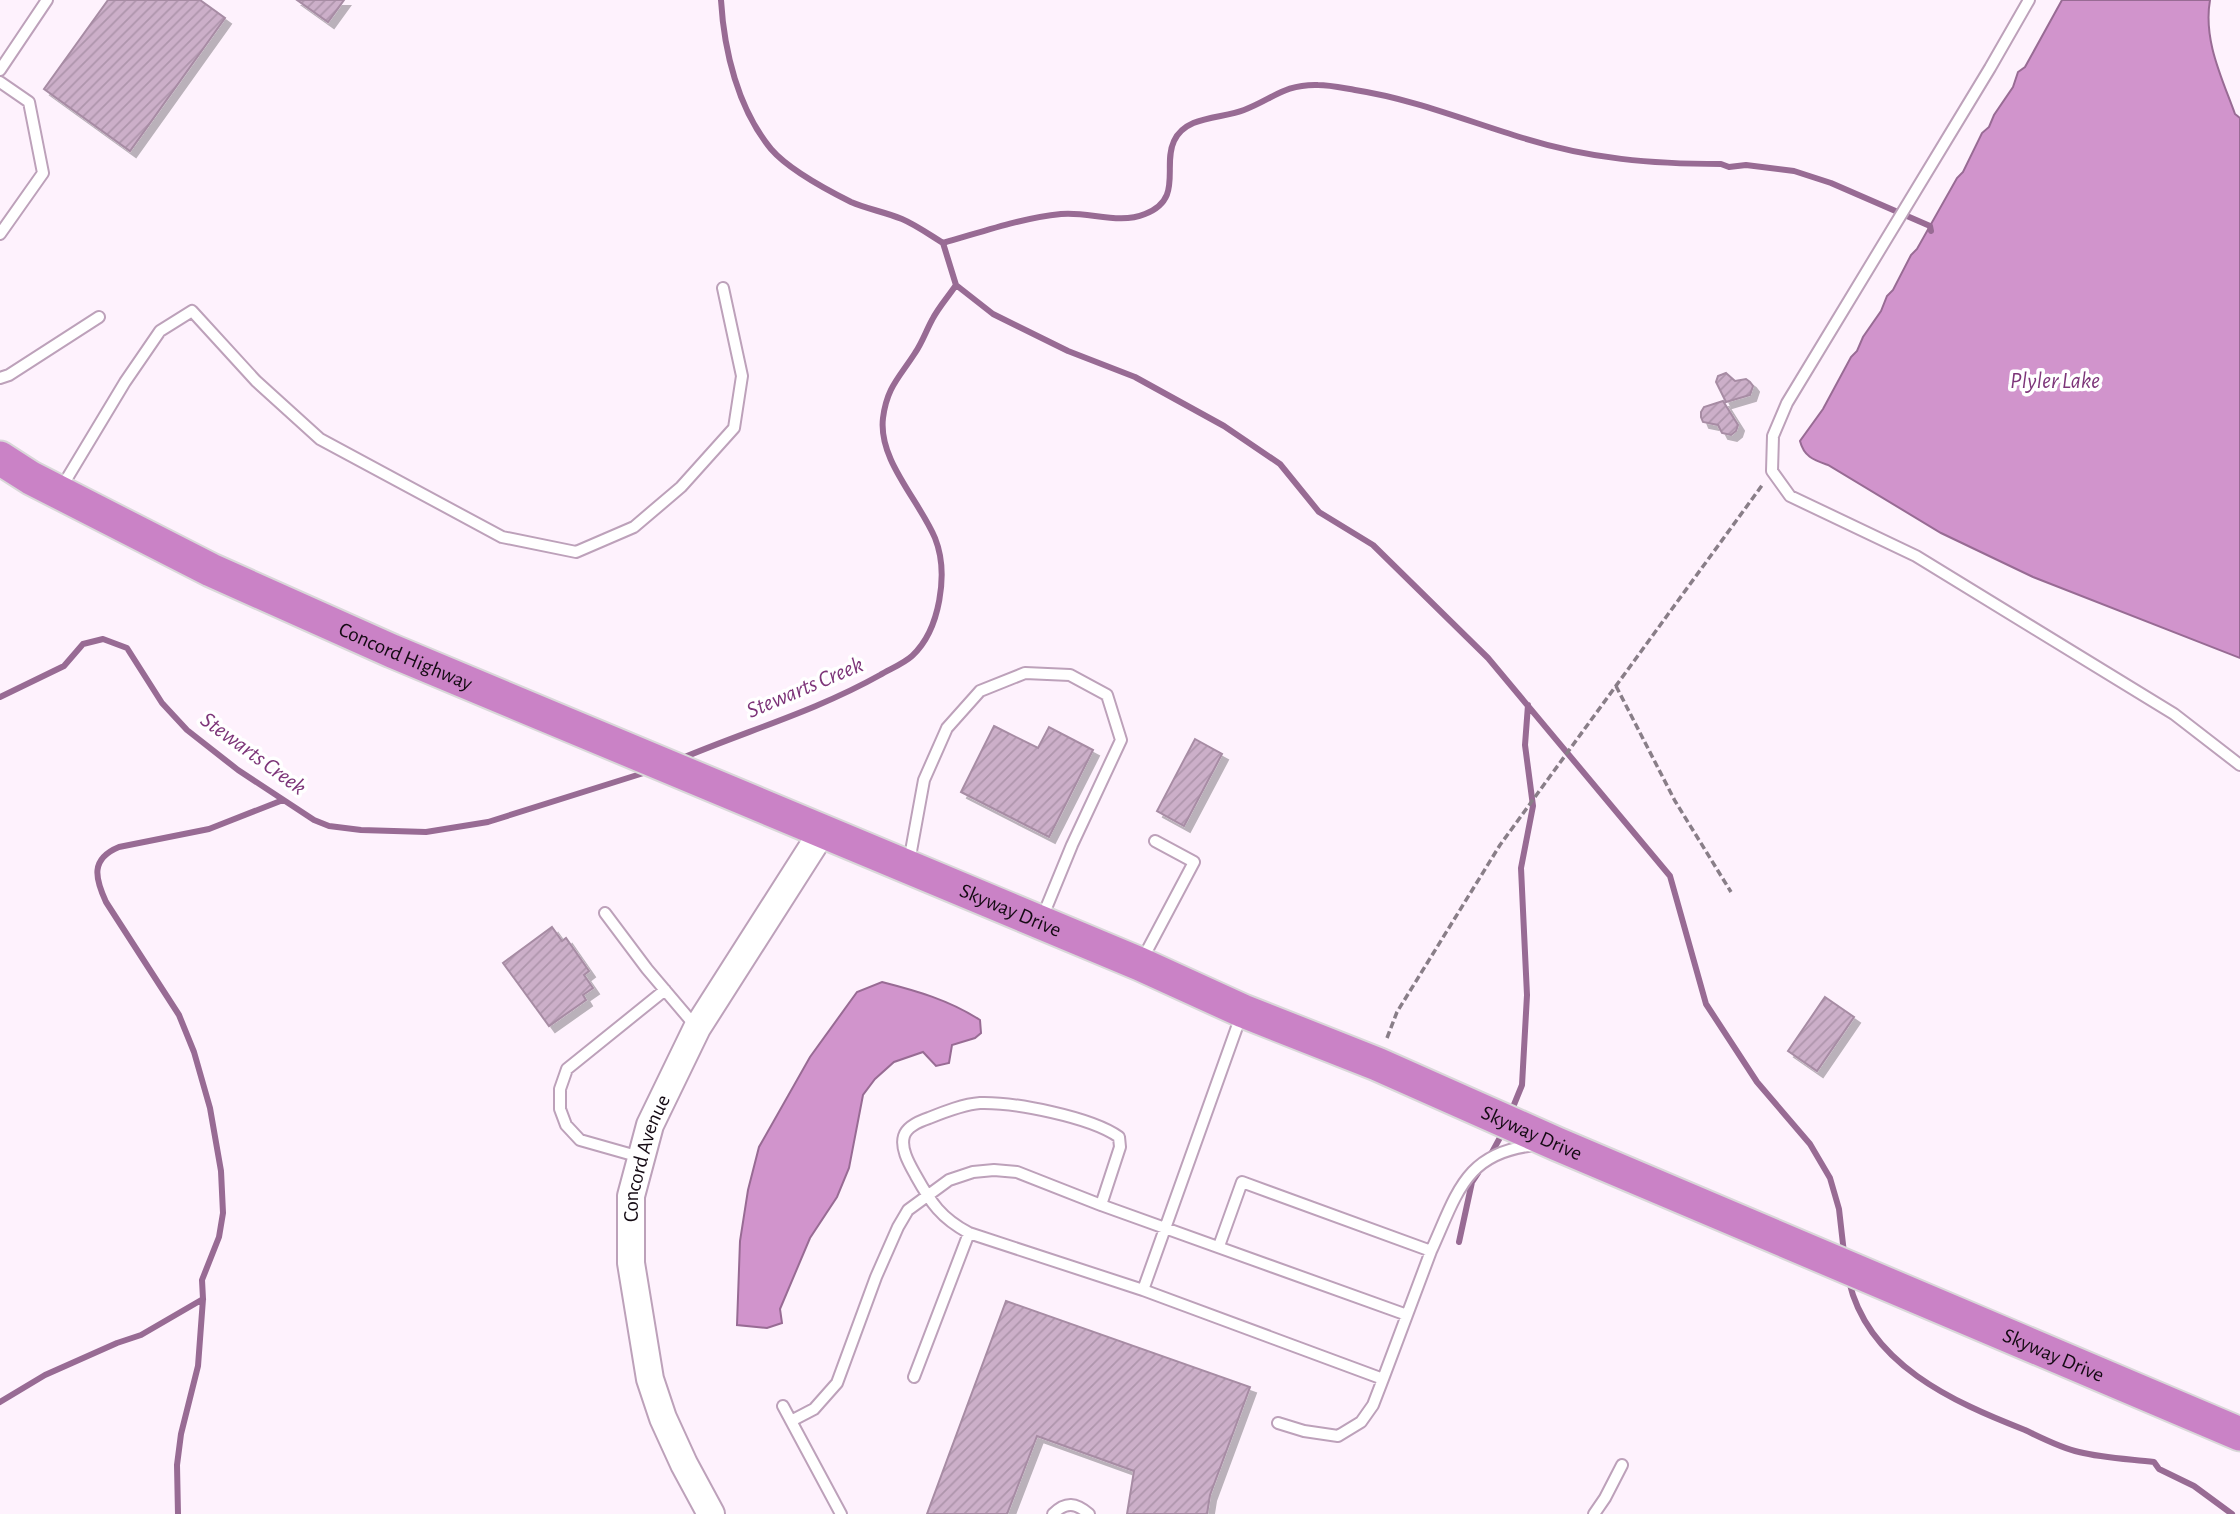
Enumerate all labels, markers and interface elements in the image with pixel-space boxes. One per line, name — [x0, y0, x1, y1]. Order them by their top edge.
water label: Plyler Lake — [2010, 370, 2100, 393]
street label: Concord Highway — [336, 618, 476, 694]
water label: Stewarts Creek — [743, 653, 867, 723]
water label: Stewarts Creek — [196, 708, 310, 800]
street label: Skyway Drive — [957, 879, 1064, 940]
street label: Concord Avenue — [621, 1091, 674, 1222]
street label: Skyway Drive — [1478, 1101, 1585, 1164]
street label: Skyway Drive — [2000, 1324, 2107, 1386]

